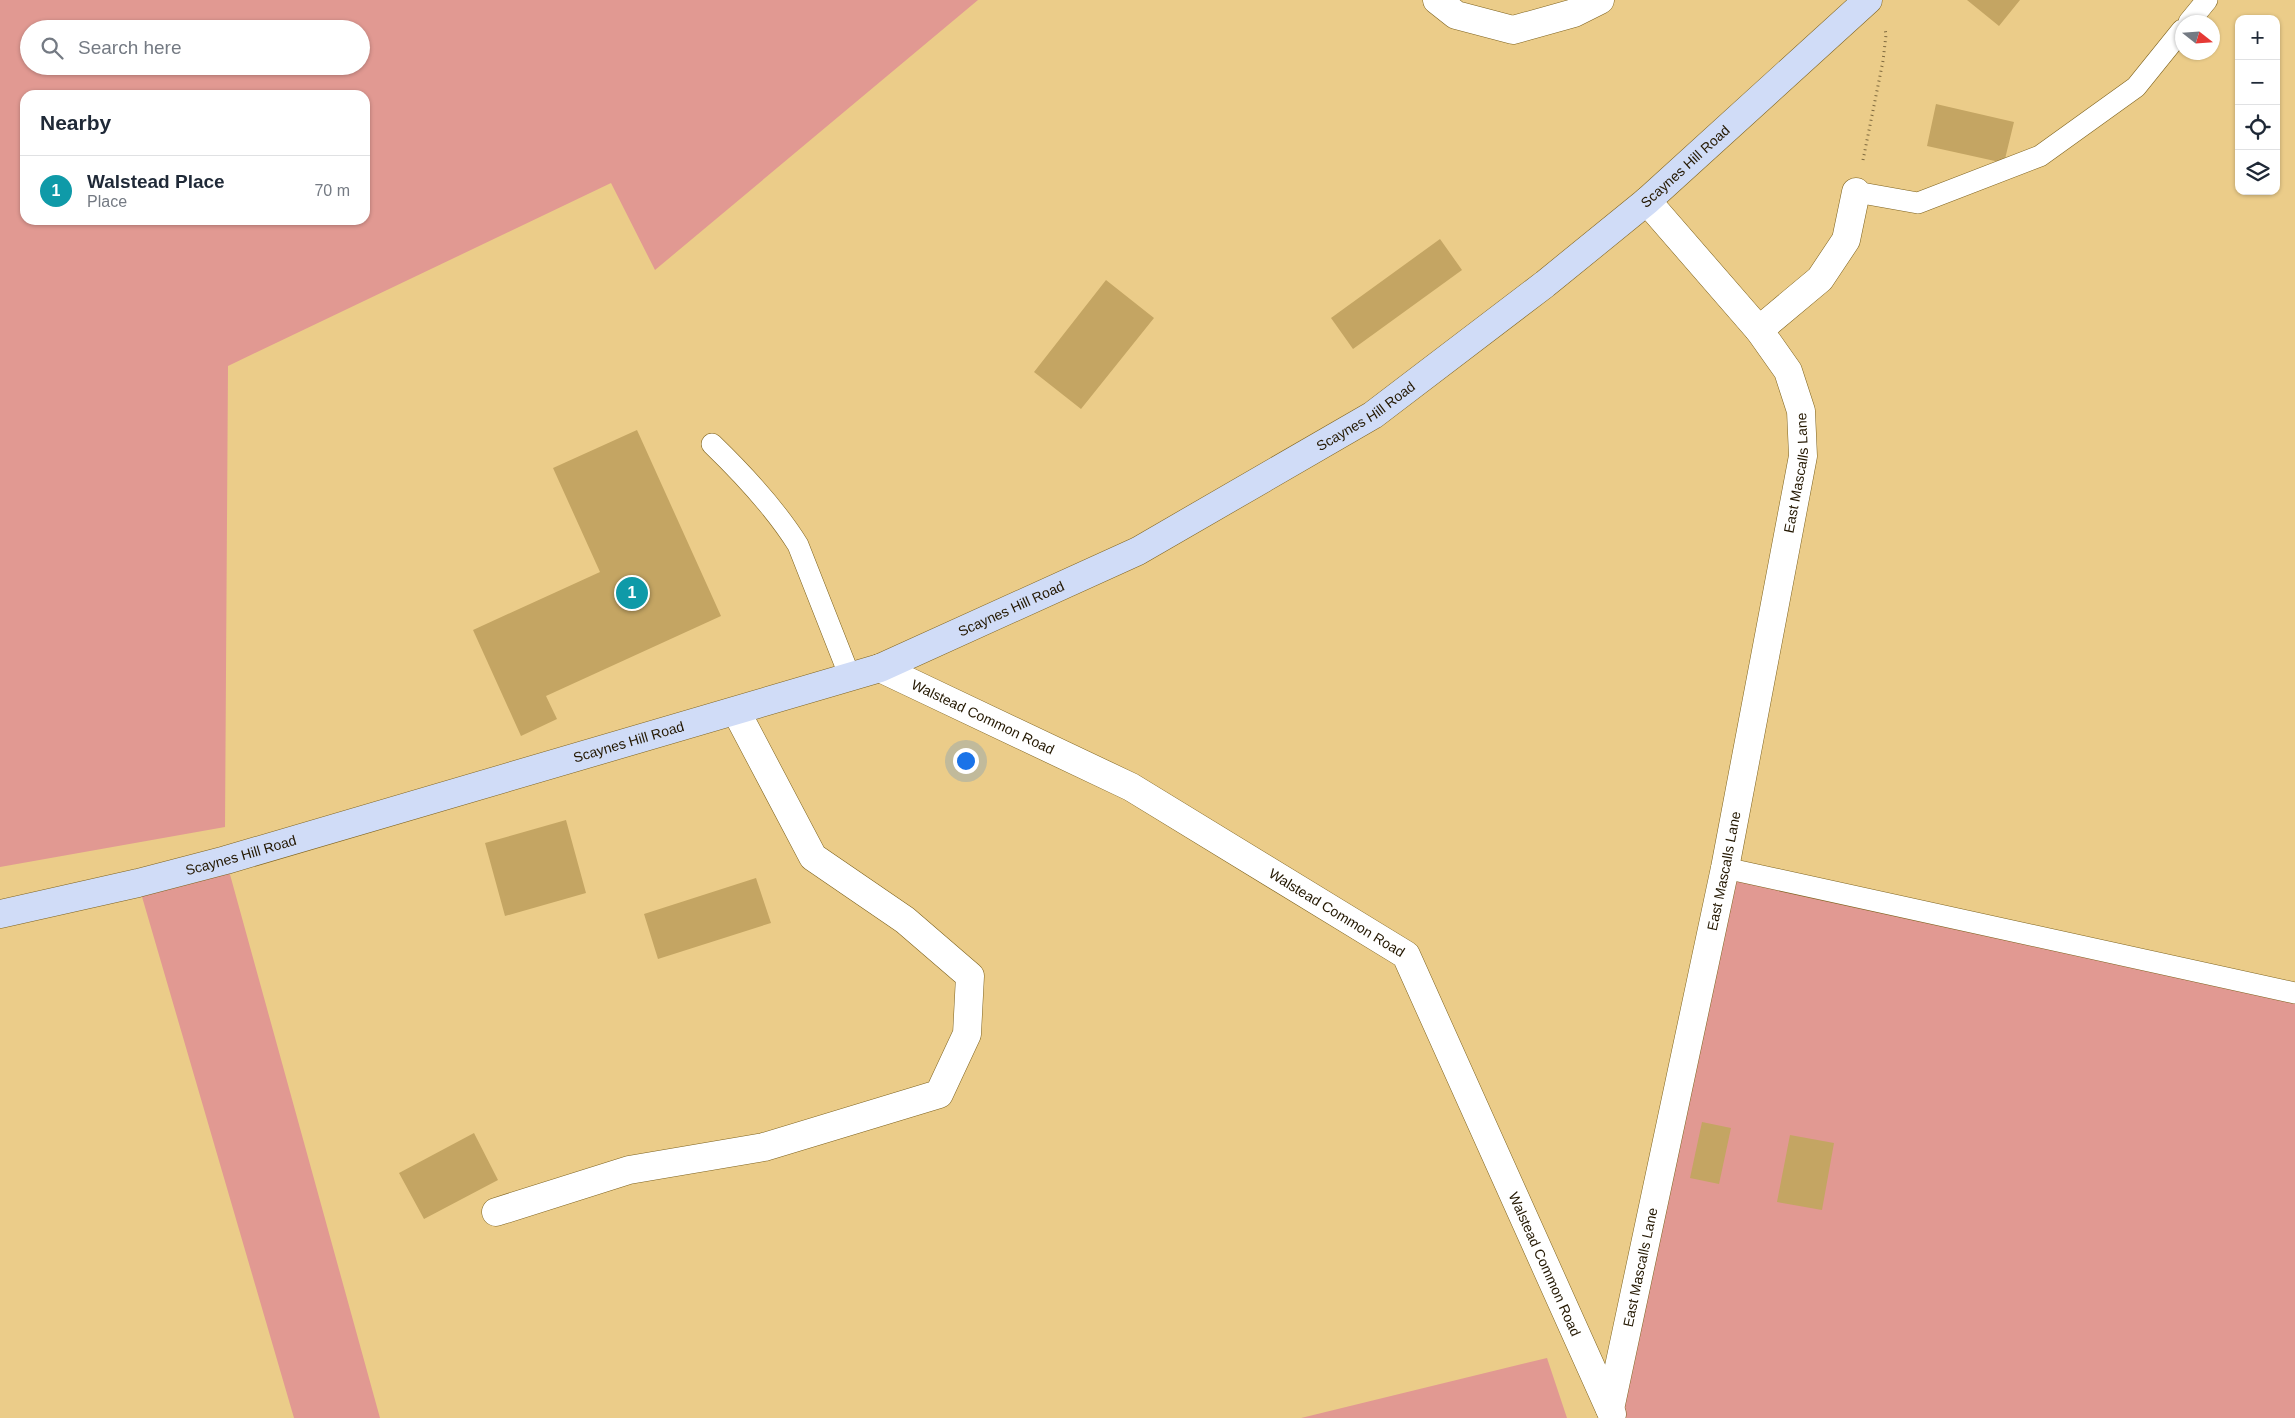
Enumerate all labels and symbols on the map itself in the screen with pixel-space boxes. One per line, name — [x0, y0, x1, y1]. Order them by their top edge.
north arrow — [2175, 15, 2220, 60]
street label: Scaynes Hill Road — [1637, 122, 1733, 211]
street label: Scaynes Hill Road — [1314, 378, 1418, 454]
street label: East Mascalls Lane — [1781, 412, 1811, 534]
pin: 1 — [616, 574, 648, 612]
street label: Scaynes Hill Road — [956, 578, 1067, 639]
street label: Walstead Common Road — [909, 676, 1057, 757]
street label: Scaynes Hill Road — [571, 718, 686, 766]
your location — [953, 748, 979, 774]
street label: East Mascalls Lane — [1704, 810, 1744, 932]
street label: Scaynes Hill Road — [184, 832, 298, 878]
street label: Walstead Common Road — [1266, 865, 1408, 960]
street label: Walstead Common Road — [1506, 1190, 1584, 1339]
street label: East Mascalls Lane — [1620, 1206, 1661, 1328]

